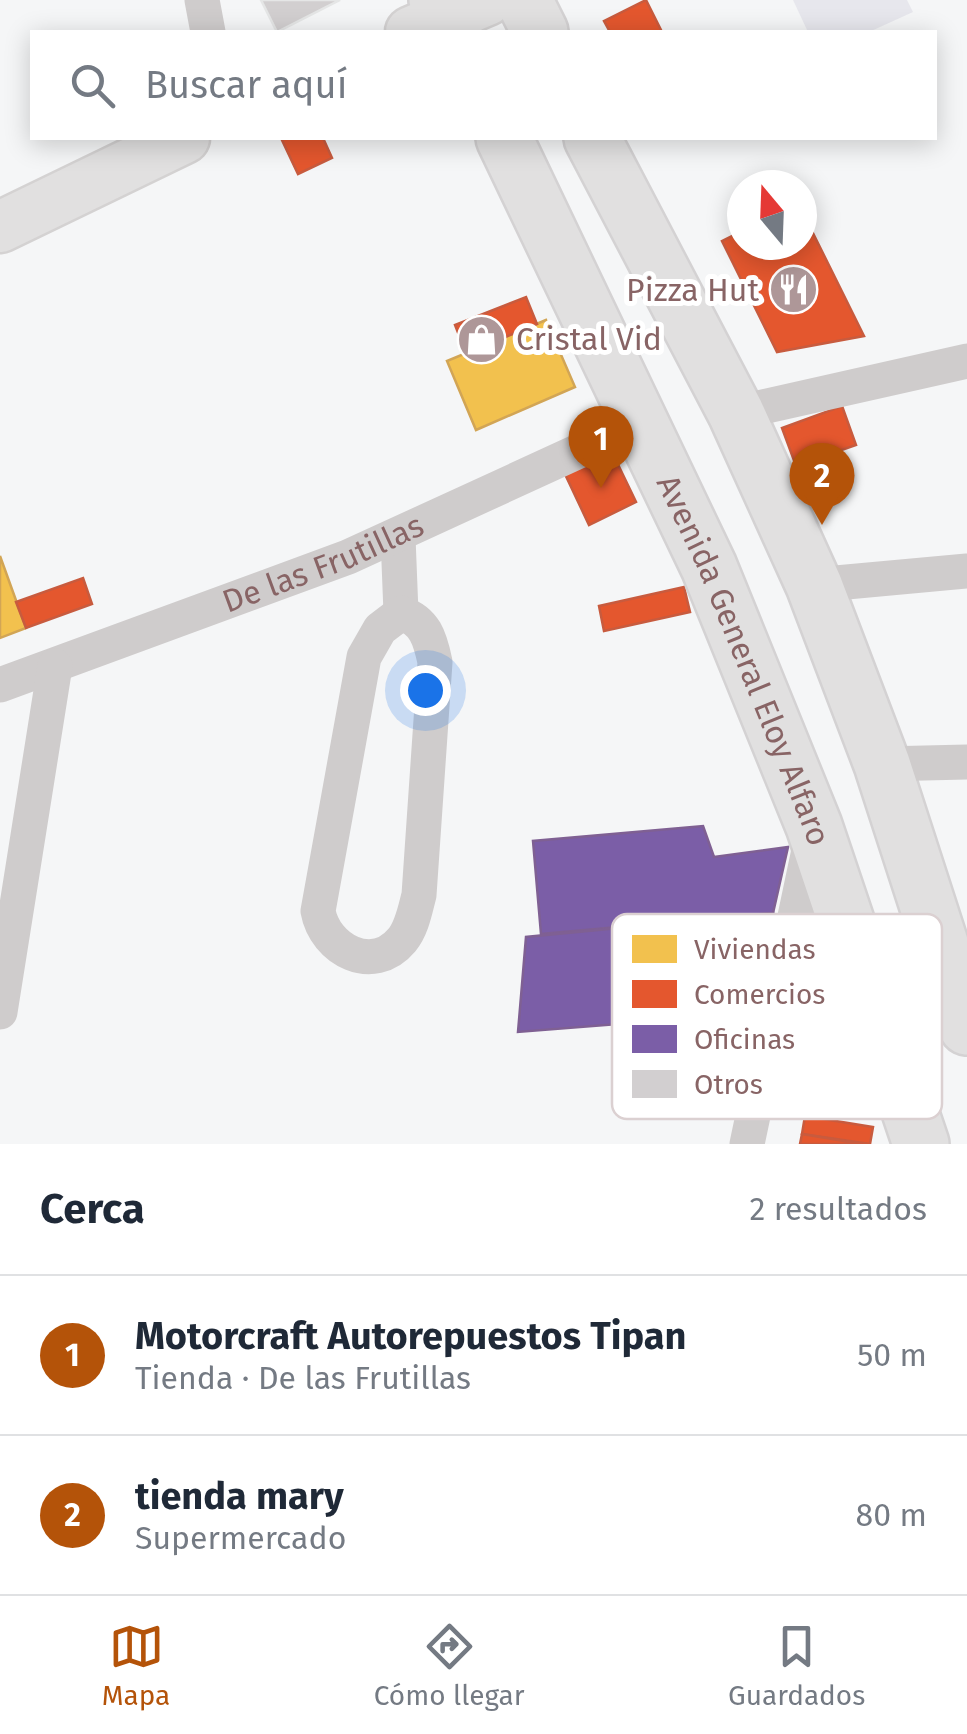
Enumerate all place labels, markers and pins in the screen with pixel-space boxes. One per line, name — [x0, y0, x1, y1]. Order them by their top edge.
restaurant icon: Pizza Hut — [768, 264, 820, 316]
place label: Pizza Hut — [626, 271, 759, 309]
shop icon: Cristal Vid — [455, 313, 507, 365]
place label: Cristal Vid — [516, 320, 662, 358]
pin: 1 — [568, 406, 634, 488]
pin: 2 — [790, 442, 854, 525]

